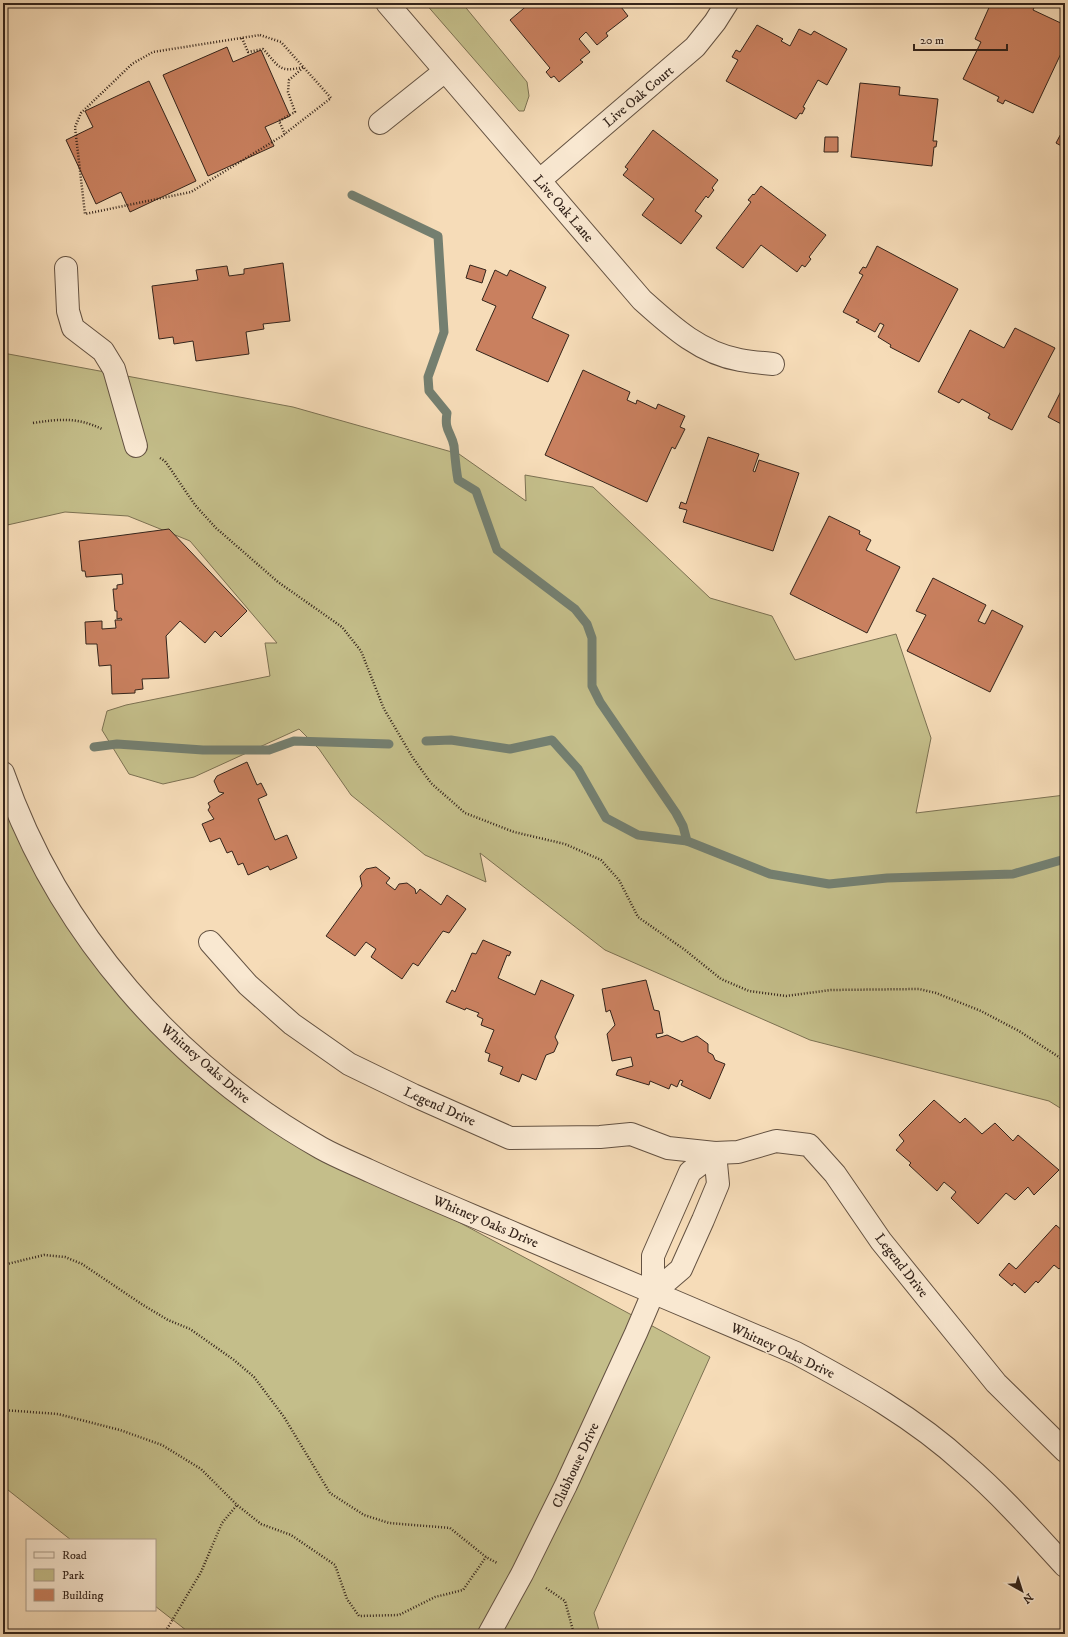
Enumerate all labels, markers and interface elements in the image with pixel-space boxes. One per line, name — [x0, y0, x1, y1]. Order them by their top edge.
scale bar — [914, 26, 1007, 52]
text: 20 m — [920, 33, 944, 48]
street label: Live Oak Court — [600, 62, 678, 132]
street label: Live Oak Lane — [529, 171, 598, 246]
street label: Whitney Oaks Drive — [156, 1019, 254, 1108]
street label: Legend Drive — [401, 1083, 479, 1131]
street label: Whitney Oaks Drive — [429, 1191, 541, 1252]
street label: Legend Drive — [870, 1230, 932, 1302]
street label: Whitney Oaks Drive — [727, 1318, 838, 1383]
street label: Clubhouse Drive — [548, 1420, 604, 1511]
legend — [26, 1539, 156, 1611]
text: Road — [62, 1548, 87, 1563]
text: Park — [62, 1568, 84, 1583]
north arrow — [1002, 1571, 1042, 1611]
text: Building — [62, 1588, 103, 1603]
text: N — [1020, 1590, 1036, 1606]

